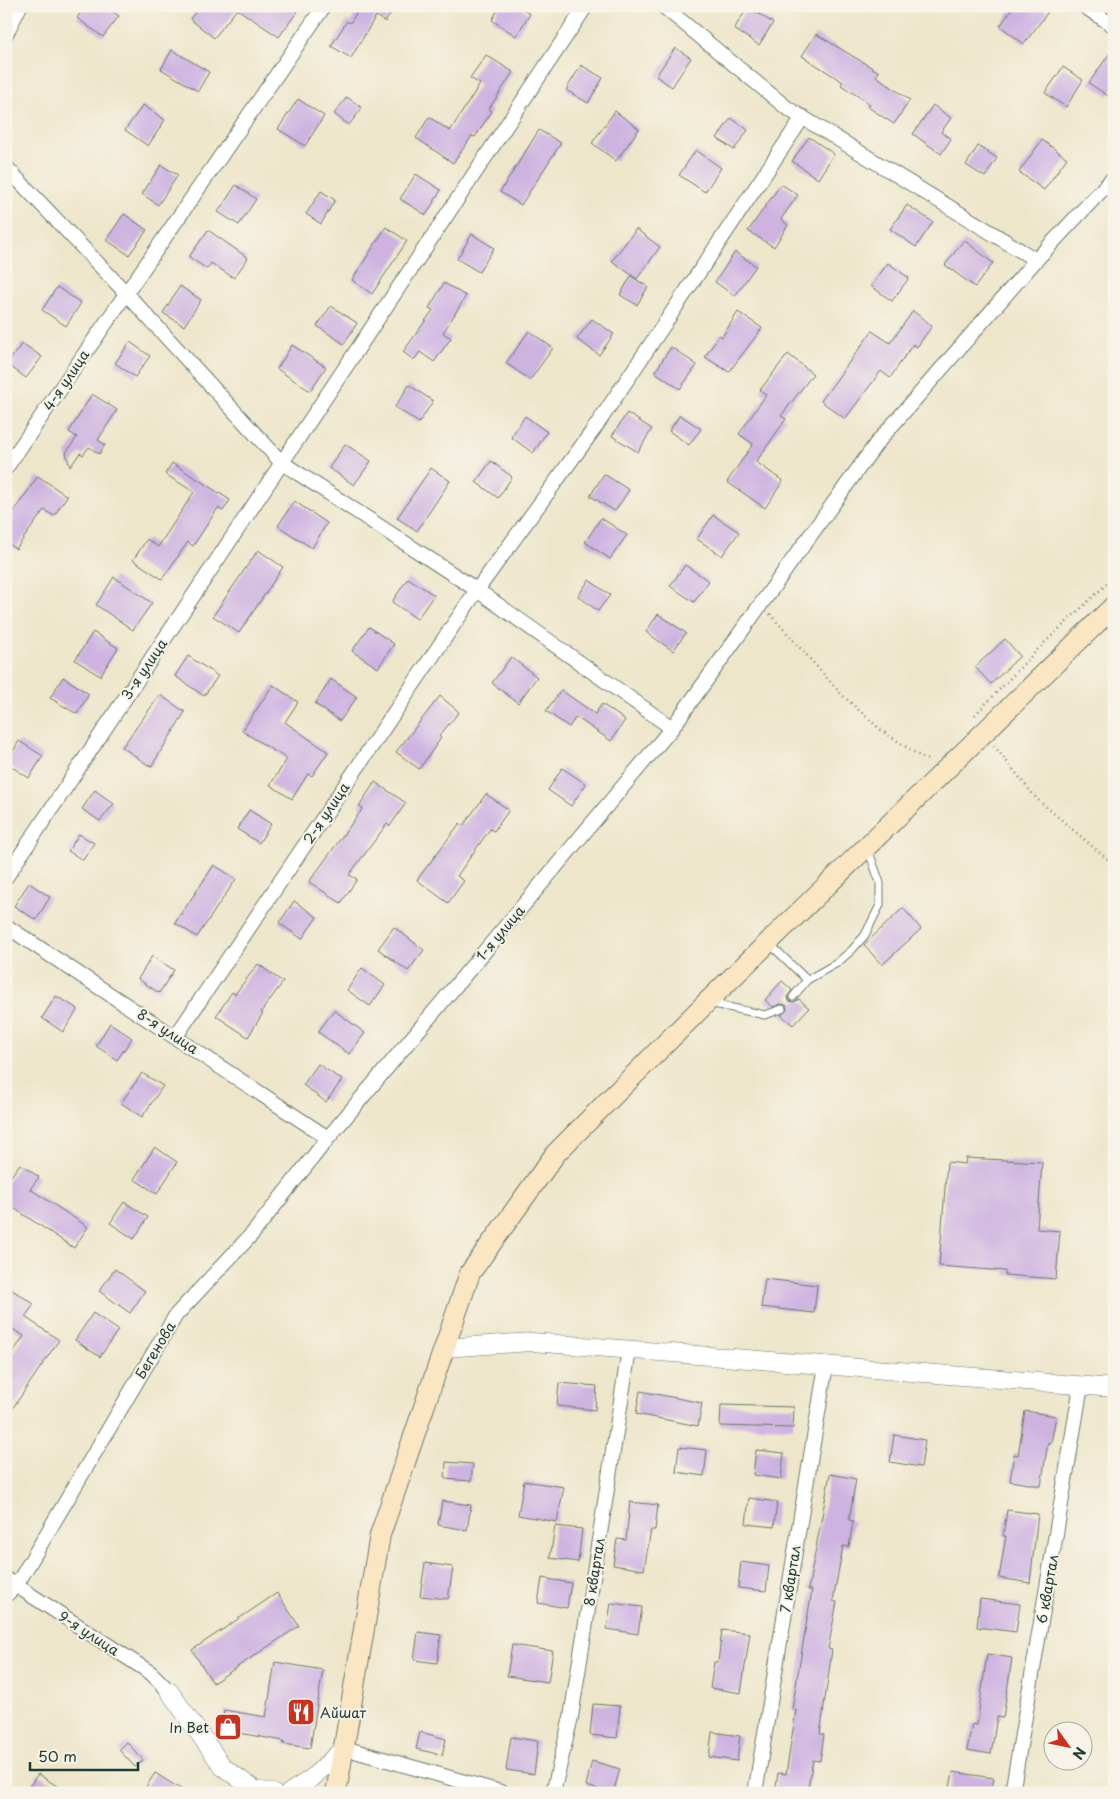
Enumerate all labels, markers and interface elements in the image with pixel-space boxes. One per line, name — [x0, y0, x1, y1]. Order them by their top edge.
street label: 4-я улица — [38, 345, 94, 415]
street label: 3-я улица — [116, 634, 172, 704]
street label: 2-я улица — [298, 778, 354, 848]
street label: 1-я улица — [471, 901, 530, 965]
street label: 8-я улица — [133, 1003, 203, 1059]
street label: Бегенова — [130, 1317, 181, 1383]
street label: 8 квартал — [578, 1536, 610, 1608]
street label: 7 квартал — [774, 1544, 806, 1614]
street label: 6 квартал — [1031, 1553, 1063, 1625]
street label: 9-я улица — [55, 1606, 124, 1661]
restaurant icon: Айшат — [286, 1697, 316, 1727]
place label: Айшат — [320, 1702, 367, 1723]
shop icon: In Bet — [213, 1712, 243, 1742]
place label: In Bet — [169, 1717, 209, 1738]
north arrow — [1042, 1722, 1092, 1772]
scale bar — [30, 1739, 138, 1771]
text: N — [1067, 1743, 1091, 1764]
text: 50 m — [38, 1744, 77, 1767]

